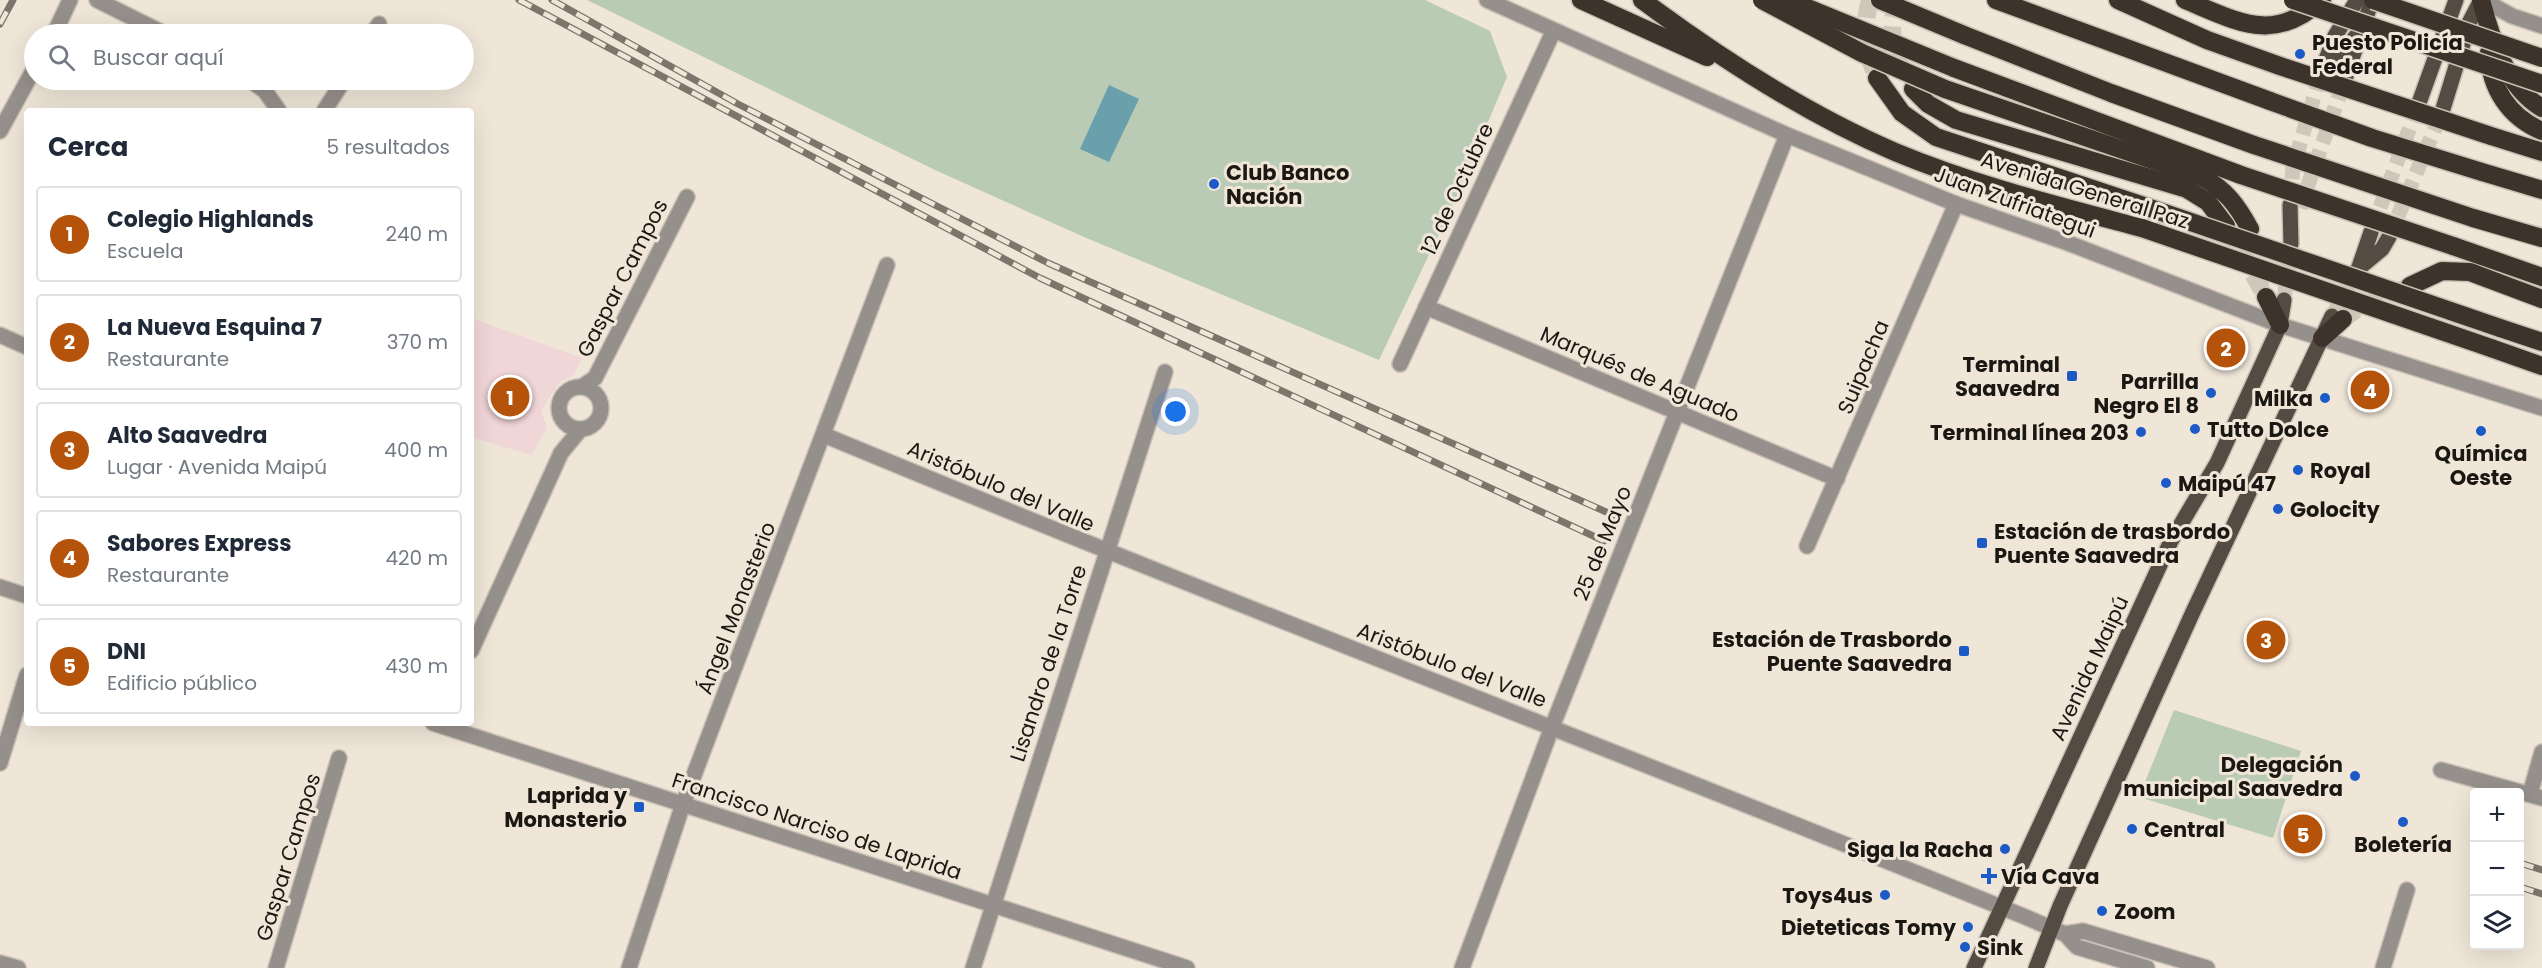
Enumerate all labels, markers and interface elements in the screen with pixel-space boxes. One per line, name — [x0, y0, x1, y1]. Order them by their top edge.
search box — [24, 24, 474, 90]
place label: Puesto Policía Federal — [2312, 28, 2463, 81]
icon: search — [45, 41, 78, 74]
text: Buscar aquí — [93, 42, 224, 73]
marker: Puesto Policía Federal — [2293, 47, 2307, 61]
street label: 12 de Octubre — [1414, 118, 1500, 260]
text: Cerca — [48, 129, 128, 165]
text: 5 resultados — [327, 133, 450, 161]
street label: Avenida General Paz — [1977, 145, 2193, 235]
place label: Club Banco Nación — [1226, 158, 1349, 211]
street label: Juan Zufriategui — [1930, 159, 2100, 245]
marker: Club Banco Nación — [1207, 177, 1221, 191]
street label: Gaspar Campos — [570, 194, 674, 362]
text: Colegio Highlands — [107, 204, 314, 235]
text: 1 — [66, 220, 73, 248]
text: 240 m — [385, 220, 448, 248]
text: Escuela — [107, 237, 183, 265]
text: La Nueva Esquina 7 — [107, 312, 322, 343]
street label: Suipacha — [1830, 315, 1896, 419]
street label: Marqués de Aguado — [1536, 319, 1744, 429]
pin: 2 — [2206, 326, 2246, 370]
text: 2 — [64, 328, 75, 356]
text: 370 m — [387, 328, 448, 356]
text: Restaurante — [107, 345, 229, 373]
place label: Terminal Saavedra — [1955, 350, 2060, 403]
place label: Parrilla Negro El 8 — [2094, 367, 2199, 420]
pin: 4 — [2350, 368, 2390, 412]
marker: Terminal Saavedra — [2065, 369, 2079, 383]
pin: 1 — [490, 374, 530, 420]
place label: Milka — [2254, 384, 2313, 413]
marker: Parrilla Negro El 8 — [2204, 386, 2218, 400]
marker: Milka — [2318, 391, 2332, 405]
your location — [1161, 397, 1190, 426]
place label: Tutto Dolce — [2207, 415, 2329, 444]
place label: Terminal línea 203 — [1930, 418, 2129, 447]
text: Alto Saavedra — [107, 420, 267, 451]
marker: Tutto Dolce — [2188, 422, 2202, 436]
marker: Química Oeste — [2474, 424, 2488, 438]
marker: Terminal línea 203 — [2134, 425, 2148, 439]
street label: Aristóbulo del Valle — [903, 433, 1099, 539]
text: 3 — [63, 436, 76, 464]
text: 400 m — [384, 436, 448, 464]
place label: Química Oeste — [2435, 439, 2527, 492]
text: Lugar · Avenida Maipú — [107, 453, 327, 481]
place label: Royal — [2310, 456, 2371, 485]
marker: Royal — [2291, 463, 2305, 477]
place label: Maipú 47 — [2178, 469, 2276, 498]
marker: Maipú 47 — [2159, 476, 2173, 490]
street label: 25 de Mayo — [1566, 481, 1638, 605]
place label: Golocity — [2290, 495, 2380, 524]
marker: Golocity — [2271, 502, 2285, 516]
street label: Ángel Monasterio — [690, 517, 782, 699]
place label: Estación de trasbordo Puente Saavedra — [1994, 517, 2230, 570]
text: Sabores Express — [107, 528, 292, 559]
marker: Estación de trasbordo Puente Saavedra — [1975, 536, 1989, 550]
text: 4 — [63, 544, 76, 572]
text: 420 m — [385, 544, 448, 572]
text: Restaurante — [107, 561, 229, 589]
street label: Lisandro de la Torre — [1003, 561, 1093, 765]
street label: Avenida Maipú — [2043, 591, 2135, 745]
street label: Aristóbulo del Valle — [1353, 615, 1551, 715]
pin: 3 — [2246, 618, 2286, 662]
place label: Estación de Trasbordo Puente Saavedra — [1712, 625, 1952, 678]
text: DNI — [107, 636, 146, 667]
marker: Estación de Trasbordo Puente Saavedra — [1957, 644, 1971, 658]
text: 5 — [63, 652, 76, 680]
text: 430 m — [385, 652, 448, 680]
text: Edificio público — [107, 669, 257, 697]
place label: Delegación municipal Saavedra — [2123, 750, 2343, 803]
street label: Francisco Narciso de Laprida — [668, 765, 966, 887]
marker: Delegación municipal Saavedra — [2348, 769, 2362, 783]
street label: Gaspar Campos — [249, 770, 327, 944]
place label: Laprida y Monasterio — [504, 781, 628, 834]
map controls — [2470, 788, 2524, 950]
button: + — [2470, 788, 2524, 842]
marker: Laprida y Monasterio — [632, 800, 646, 814]
pin: 5 — [2284, 812, 2322, 856]
place label: Central — [2144, 815, 2225, 844]
marker: Boletería — [2396, 815, 2410, 829]
marker: Central — [2125, 822, 2139, 836]
place label: Boletería — [2354, 830, 2452, 859]
place label: Siga la Racha — [1847, 835, 1993, 864]
marker: Siga la Racha — [1998, 842, 2012, 856]
button: − — [2470, 842, 2524, 896]
place label: Vía Cava — [2001, 862, 2099, 891]
marker: Vía Cava — [1982, 869, 1996, 883]
place label: Toys4us — [1782, 881, 1873, 910]
marker: Toys4us — [1878, 888, 1892, 902]
button: layers — [2470, 896, 2524, 950]
place label: Zoom — [2114, 897, 2176, 926]
marker: Zoom — [2095, 904, 2109, 918]
place label: Dieteticas Tomy — [1781, 913, 1957, 942]
marker: Dieteticas Tomy — [1961, 920, 1975, 934]
place label: Sink — [1977, 933, 2023, 962]
marker: Sink — [1958, 940, 1972, 954]

